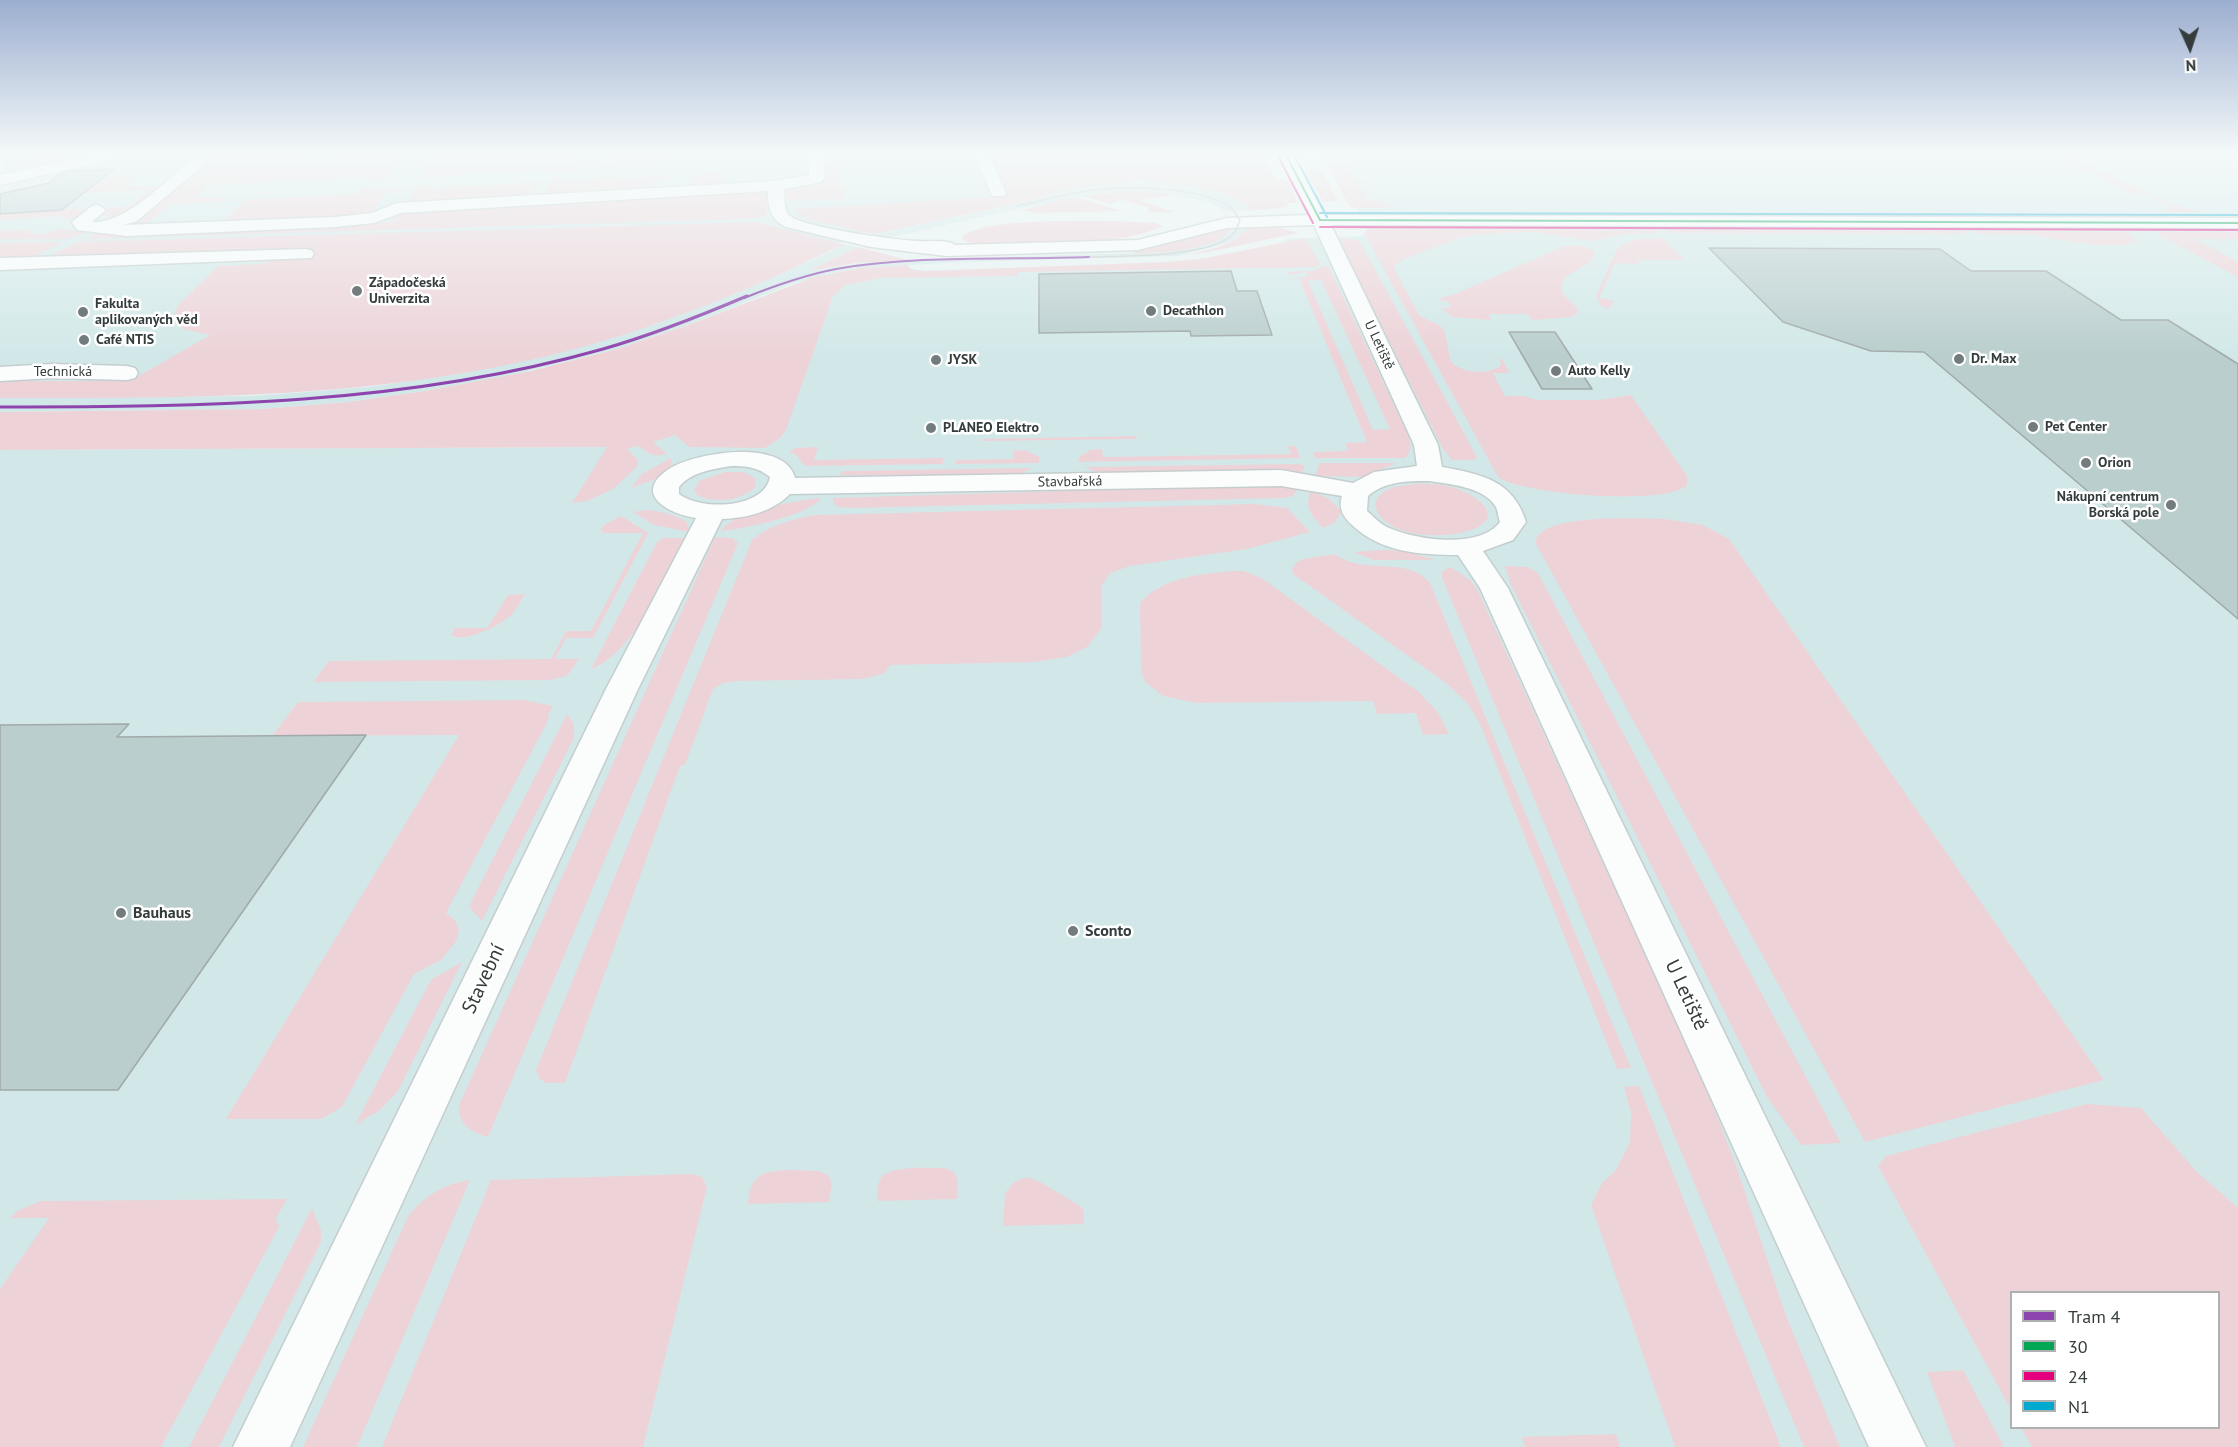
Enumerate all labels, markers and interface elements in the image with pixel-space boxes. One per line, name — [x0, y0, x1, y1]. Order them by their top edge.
north arrow — [2160, 18, 2220, 78]
text: N — [2185, 56, 2197, 76]
place label: Západočeská Univerzita — [369, 275, 446, 308]
marker: Západočeská Univerzita — [350, 284, 364, 298]
place label: Fakulta aplikovaných věd — [95, 296, 198, 328]
place label: Decathlon — [1163, 303, 1224, 319]
marker: Decathlon — [1144, 304, 1158, 318]
marker: Fakulta aplikovaných věd — [76, 305, 90, 319]
street label: U Letiště — [1360, 318, 1398, 372]
place label: Café NTIS — [96, 332, 154, 348]
marker: Café NTIS — [77, 333, 91, 347]
place label: Dr. Max — [1971, 351, 2017, 367]
place label: JYSK — [948, 352, 977, 368]
marker: Dr. Max — [1952, 352, 1966, 366]
marker: JYSK — [929, 353, 943, 367]
place label: Auto Kelly — [1568, 363, 1630, 379]
street label: Technická — [34, 364, 92, 380]
marker: Auto Kelly — [1549, 364, 1563, 378]
place label: Pet Center — [2045, 419, 2107, 435]
place label: PLANEO Elektro — [943, 420, 1039, 436]
marker: Pet Center — [2026, 420, 2040, 434]
marker: PLANEO Elektro — [924, 421, 938, 435]
place label: Orion — [2098, 455, 2131, 471]
marker: Orion — [2079, 456, 2093, 470]
street label: Stavbařská — [1038, 473, 1102, 491]
place label: Nákupní centrum Borská pole — [2057, 489, 2159, 522]
marker: Nákupní centrum Borská pole — [2164, 498, 2178, 512]
place label: Bauhaus — [133, 903, 191, 923]
marker: Bauhaus — [114, 906, 128, 920]
place label: Sconto — [1085, 921, 1132, 941]
marker: Sconto — [1066, 924, 1080, 938]
street label: Stavební — [457, 940, 511, 1018]
street label: U Letiště — [1659, 956, 1713, 1034]
legend — [2010, 1291, 2220, 1429]
text: Tram 4 — [2068, 1305, 2120, 1328]
text: 30 — [2068, 1335, 2088, 1358]
text: 24 — [2068, 1365, 2088, 1388]
text: N1 — [2068, 1395, 2090, 1418]

